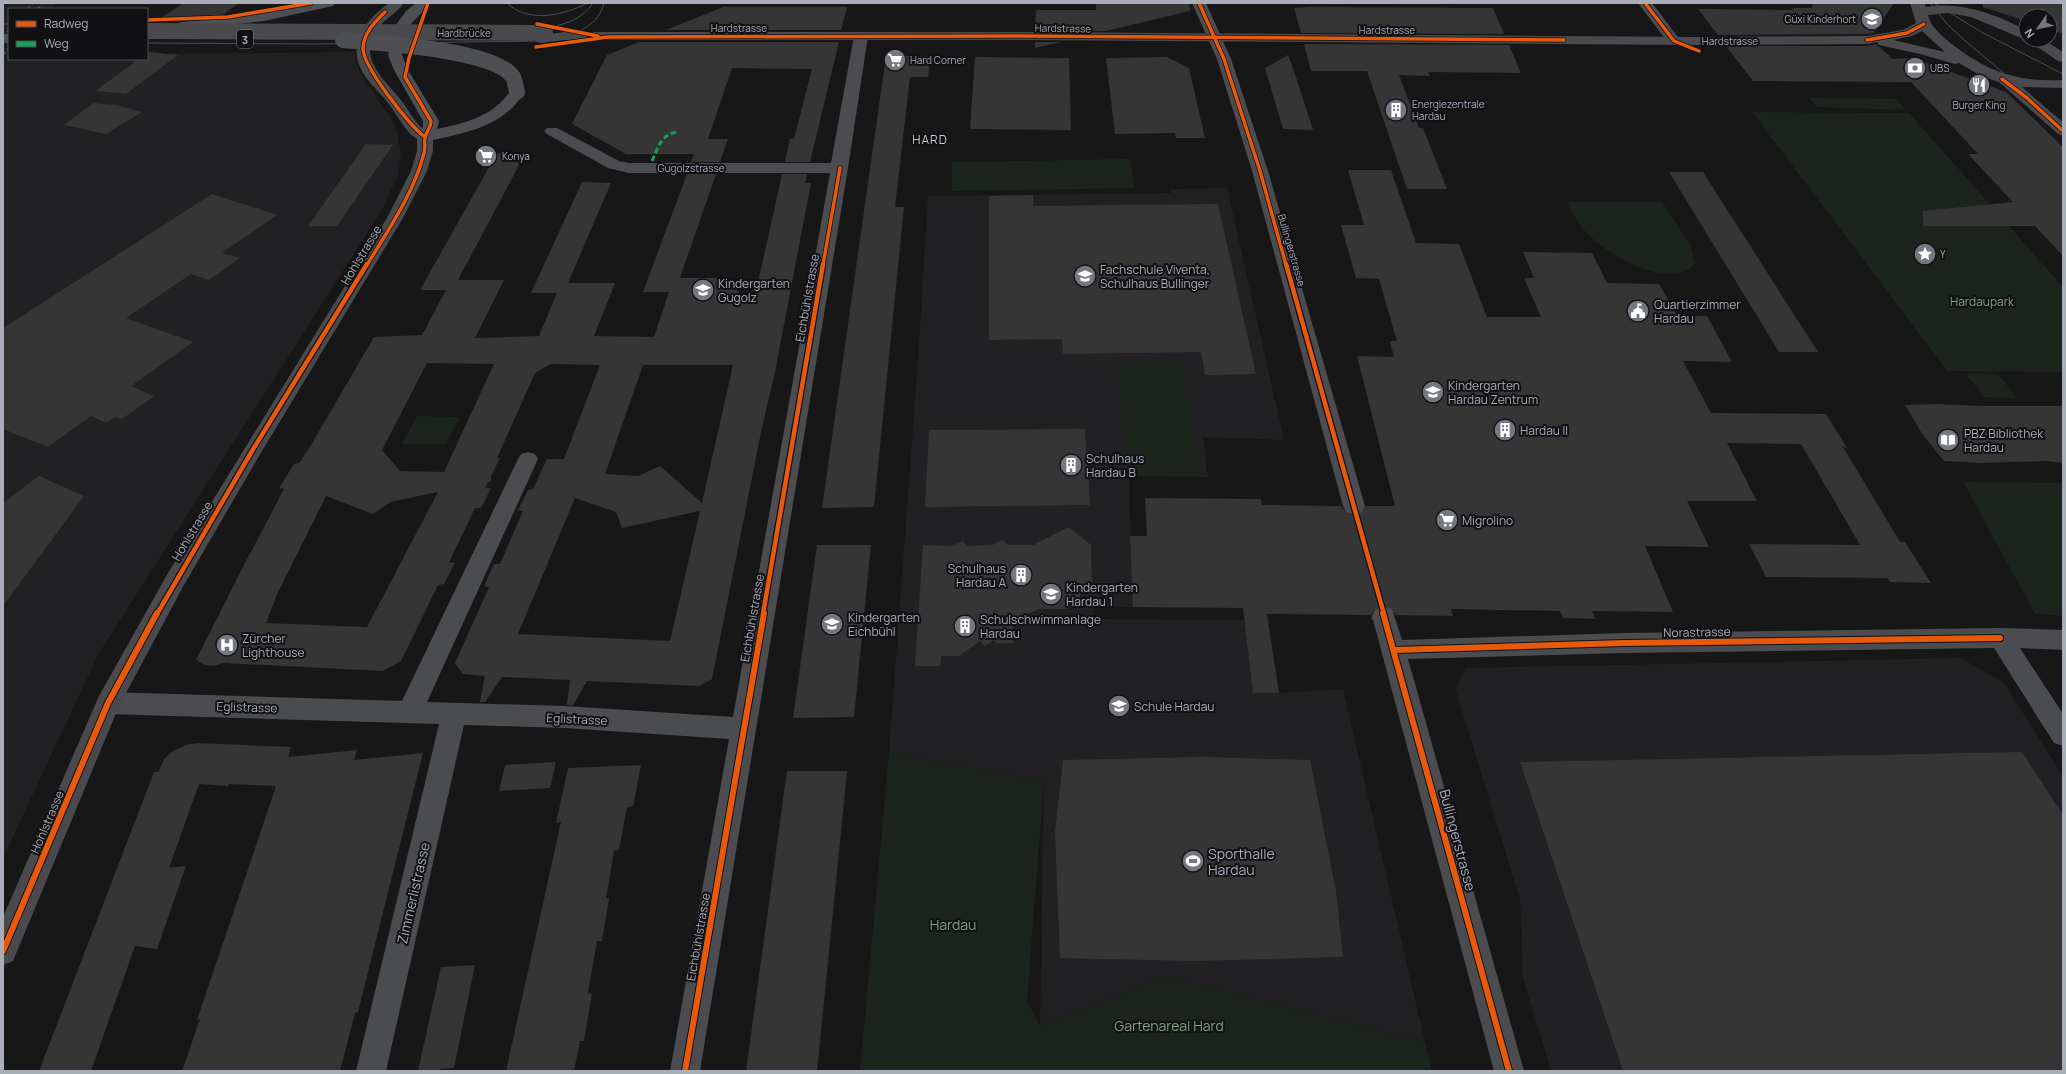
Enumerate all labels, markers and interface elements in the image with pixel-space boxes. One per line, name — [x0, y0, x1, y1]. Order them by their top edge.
school or university icon: Güxi Kinderhort — [1859, 6, 1885, 32]
legend — [8, 8, 148, 60]
north arrow — [2018, 8, 2058, 48]
place label: Güxi Kinderhort — [1784, 12, 1856, 26]
text: Radweg — [44, 15, 88, 32]
street label: Hardstrasse — [711, 21, 767, 35]
street label: Hardstrasse — [1035, 21, 1091, 35]
street label: Hardstrasse — [1359, 23, 1415, 37]
street label: Hardbrücke — [437, 26, 491, 40]
text: N — [2021, 26, 2038, 41]
road number: 3 — [237, 30, 253, 48]
street label: Hardstrasse — [1702, 34, 1758, 48]
text: Weg — [44, 35, 69, 52]
supermarket icon: Hard Corner — [882, 47, 908, 73]
place label: Hard Corner — [910, 53, 966, 67]
bank icon: UBS — [1902, 55, 1928, 81]
place label: UBS — [1930, 61, 1949, 75]
restaurant icon: Burger King — [1966, 72, 1992, 98]
building icon: Energiezentrale Hardau — [1383, 97, 1409, 123]
place label: Energiezentrale Hardau — [1412, 97, 1485, 123]
place label: Burger King — [1953, 98, 2006, 112]
district label: HARD — [912, 131, 948, 148]
supermarket icon: Konya — [473, 143, 499, 169]
place label: Konya — [502, 149, 530, 163]
street label: Gugolzstrasse — [657, 161, 725, 175]
street label: Bullingerstrasse — [1275, 212, 1309, 288]
street label: Hohlstrasse — [337, 222, 385, 288]
place icon: Y — [1912, 241, 1938, 267]
place label: Y — [1940, 247, 1946, 261]
street label: Eichbühlstrasse — [791, 253, 823, 343]
place label: Fachschule Viventa, Schulhaus Bullinger — [1100, 261, 1210, 292]
school or university icon: Fachschule Viventa, Schulhaus Bullinger — [1072, 263, 1098, 289]
place label: Kindergarten Gugolz — [718, 275, 790, 306]
school or university icon: Kindergarten Gugolz — [690, 277, 716, 303]
park label: Hardaupark — [1950, 293, 2015, 310]
place label: Quartierzimmer Hardau — [1654, 296, 1741, 327]
public building icon: Quartierzimmer Hardau — [1625, 298, 1651, 324]
place label: Kindergarten Hardau Zentrum — [1448, 377, 1538, 408]
school or university icon: Kindergarten Hardau Zentrum — [1420, 379, 1446, 405]
building icon: Hardau II — [1492, 417, 1518, 443]
place label: Hardau II — [1520, 422, 1568, 439]
place label: PBZ Bibliothek Hardau — [1964, 425, 2044, 456]
library icon: PBZ Bibliothek Hardau — [1935, 427, 1961, 453]
place label: Schulhaus Hardau B — [1086, 450, 1144, 481]
building icon: Schulhaus Hardau B — [1058, 452, 1084, 478]
street label: Hohlstrasse — [168, 498, 216, 564]
supermarket icon: Migrolino — [1434, 507, 1460, 533]
place label: Migrolino — [1462, 512, 1513, 529]
place label: Schulhaus Hardau A — [948, 560, 1006, 591]
building icon: Schulhaus Hardau A — [1008, 562, 1034, 588]
street label: Eichbühlstrasse — [736, 573, 768, 663]
place label: Kindergarten Hardau 1 — [1066, 579, 1138, 610]
school or university icon: Kindergarten Hardau 1 — [1038, 581, 1064, 607]
place label: Kindergarten Eichbühl — [848, 609, 920, 640]
school or university icon: Kindergarten Eichbühl — [819, 611, 845, 637]
place label: Schulschwimmanlage Hardau — [980, 611, 1101, 642]
building icon: Schulschwimmanlage Hardau — [952, 613, 978, 639]
street label: Norastrasse — [1663, 623, 1731, 641]
place label: Zürcher Lighthouse — [242, 630, 305, 661]
hospital icon: Zürcher Lighthouse — [214, 632, 240, 658]
school or university icon: Schule Hardau — [1106, 693, 1132, 719]
street label: Eglistrasse — [216, 697, 278, 717]
place label: Schule Hardau — [1134, 698, 1215, 715]
street label: Eglistrasse — [546, 709, 608, 729]
street label: Bullingerstrasse — [1435, 787, 1481, 893]
street label: Hohlstrasse — [26, 788, 68, 856]
street label: Zimmerlistrasse — [392, 840, 434, 946]
place label: Sporthalle Hardau — [1208, 844, 1275, 879]
sports icon: Sporthalle Hardau — [1180, 848, 1206, 874]
street label: Eichbühlstrasse — [682, 892, 714, 982]
park label: Hardau — [930, 915, 976, 934]
park label: Gartenareal Hard — [1114, 1016, 1224, 1035]

